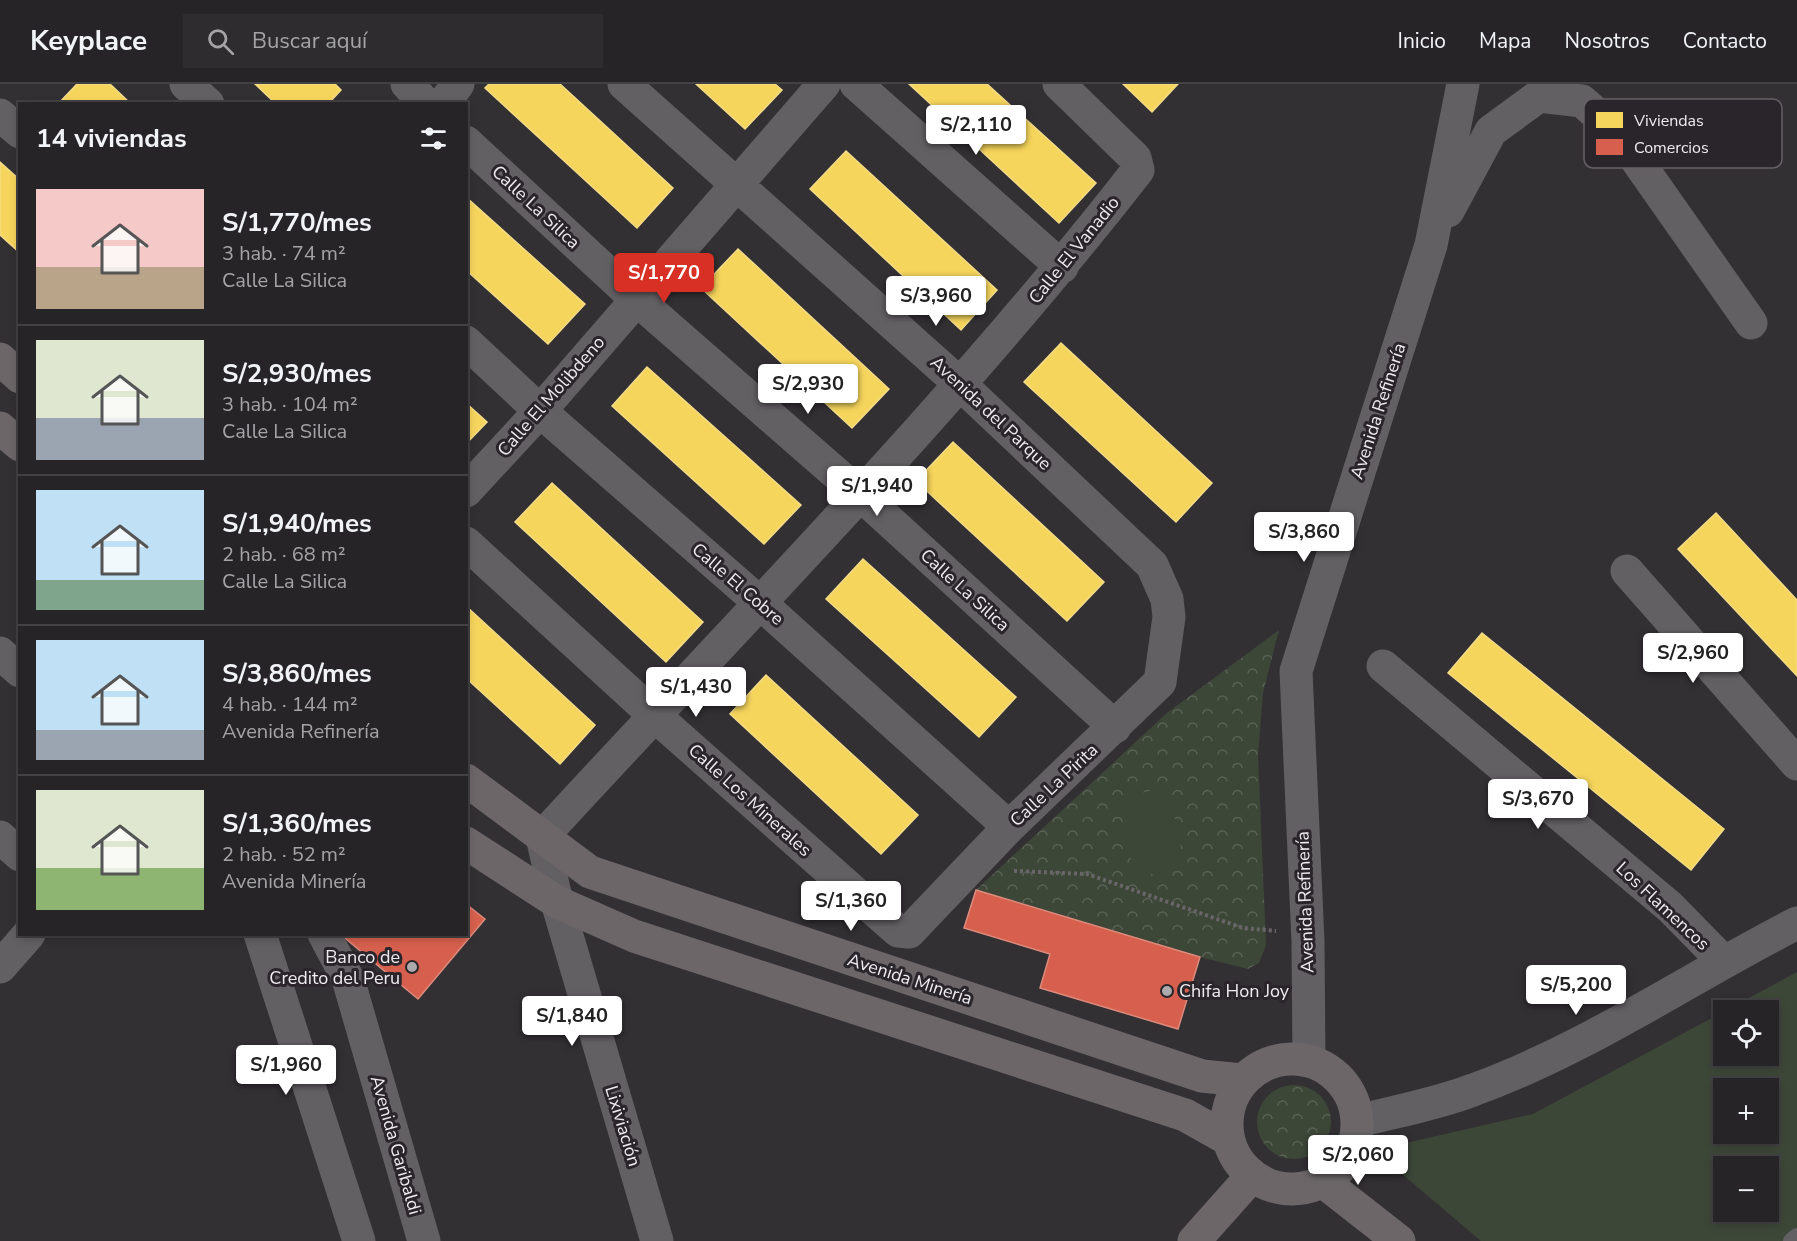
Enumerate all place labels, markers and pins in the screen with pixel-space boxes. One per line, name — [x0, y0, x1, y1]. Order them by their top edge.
pin: S/2,110 — [921, 105, 1031, 156]
pin: S/1,770 — [609, 253, 719, 304]
pin: S/3,960 — [881, 276, 991, 327]
pin: S/2,930 — [753, 364, 863, 415]
pin: S/1,940 — [822, 466, 932, 517]
pin: S/3,860 — [1249, 512, 1359, 563]
pin: S/2,960 — [1638, 633, 1748, 684]
pin: S/1,430 — [641, 667, 751, 718]
pin: S/3,670 — [1483, 779, 1593, 830]
pin: S/1,360 — [796, 881, 906, 932]
place label: Banco de Credito del Peru — [269, 945, 400, 990]
marker: Banco de Credito del Peru — [405, 960, 419, 974]
pin: S/5,200 — [1521, 965, 1631, 1016]
place label: Chifa Hon Joy — [1179, 979, 1290, 1003]
marker: Chifa Hon Joy — [1160, 984, 1174, 998]
pin: S/1,840 — [517, 996, 627, 1047]
pin: S/1,960 — [231, 1045, 341, 1096]
pin: S/2,060 — [1303, 1135, 1413, 1186]

